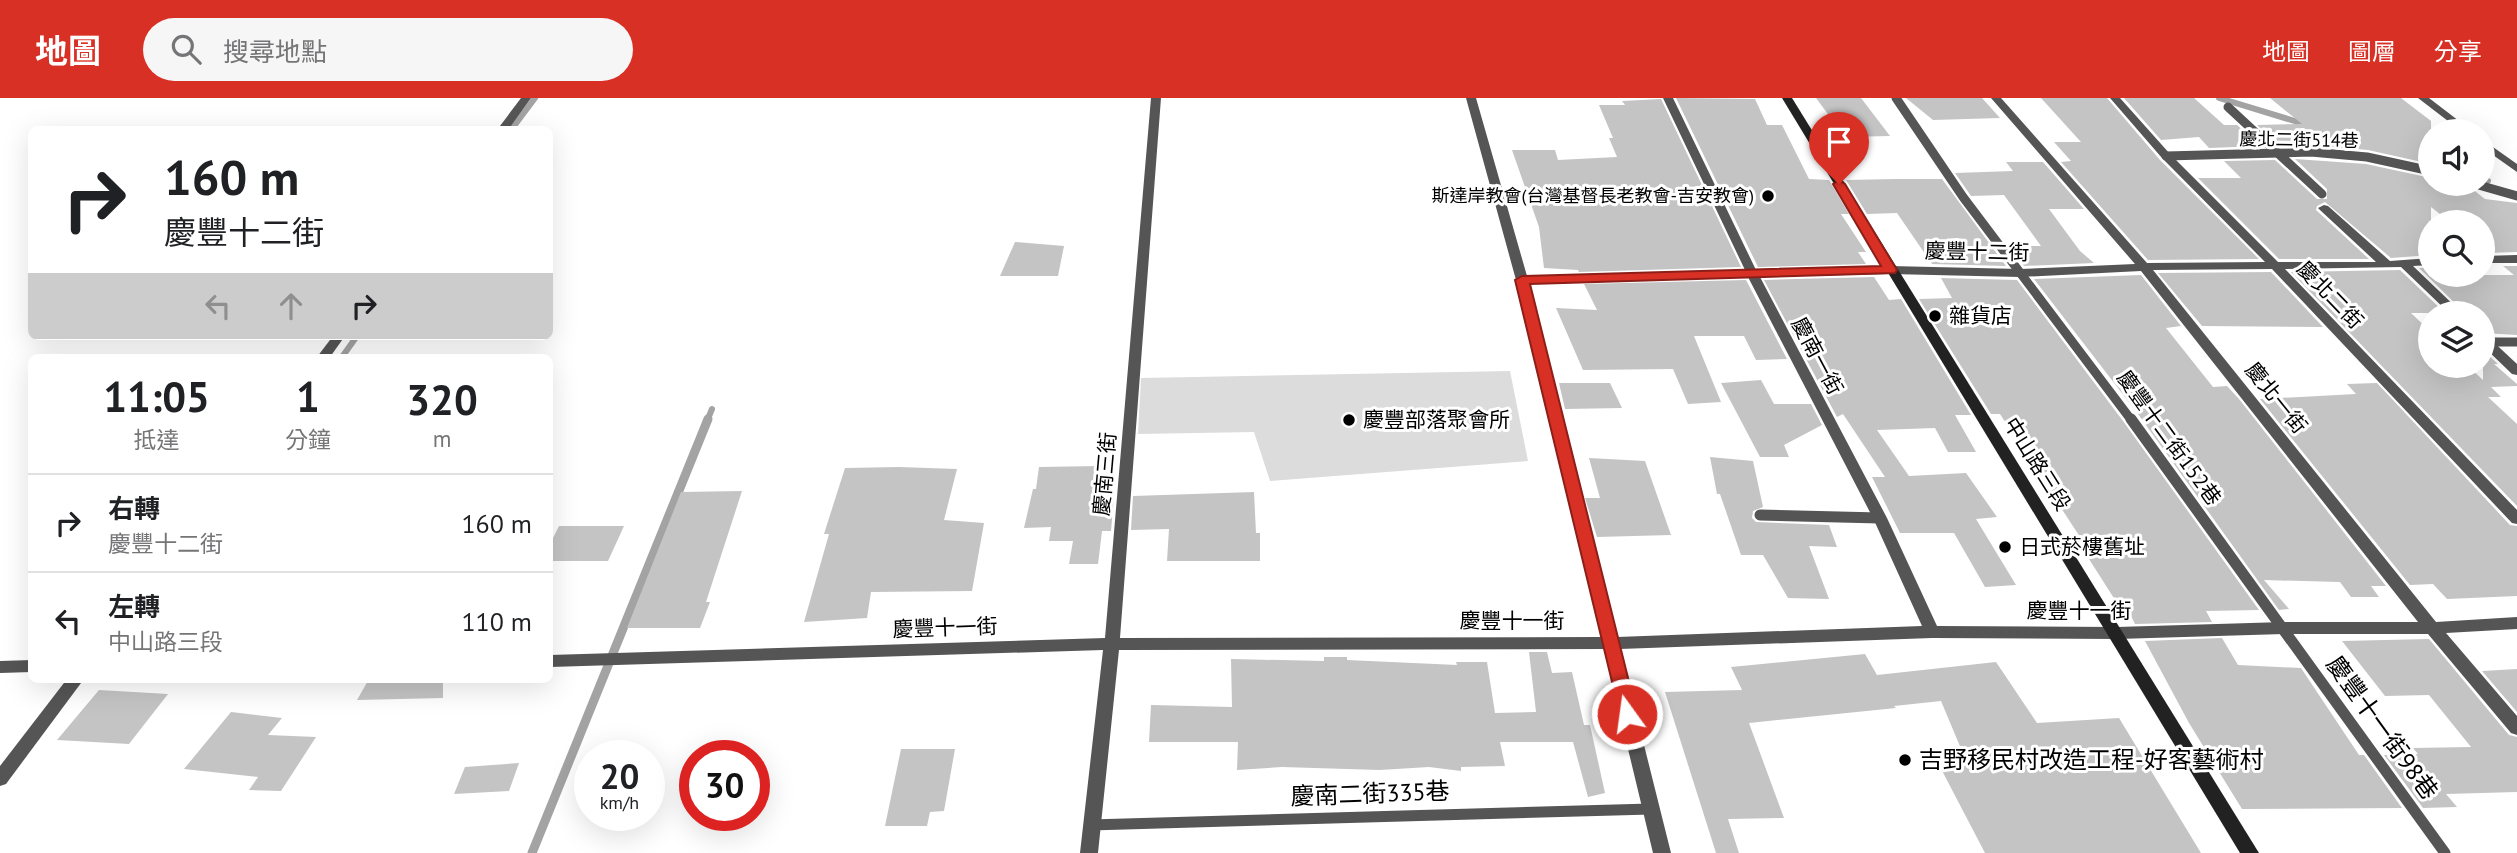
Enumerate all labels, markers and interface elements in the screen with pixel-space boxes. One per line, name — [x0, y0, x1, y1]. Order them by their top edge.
search box — [143, 18, 633, 81]
text: 地圖 — [35, 29, 101, 72]
icon: search — [167, 30, 205, 68]
text: 搜尋地點 — [223, 35, 327, 68]
text: 地圖 — [2262, 36, 2310, 67]
text: 圖層 — [2348, 36, 2396, 67]
text: 分享 — [2434, 36, 2482, 67]
pin — [1809, 112, 1869, 184]
map controls — [2418, 119, 2495, 378]
button: sound — [2418, 119, 2495, 196]
icon: arrive — [1820, 123, 1858, 161]
street label: 慶北二街514巷 — [2239, 127, 2359, 152]
text: 160 m — [164, 145, 299, 209]
icon: right — [49, 154, 140, 245]
place label: 斯達岸教會(台灣基督長老教會-吉安教會) — [1431, 184, 1754, 207]
marker: 斯達岸教會(台灣基督長老教會-吉安教會) — [1760, 188, 1776, 204]
button: search — [2418, 210, 2495, 287]
text: 慶豐十二街 — [164, 211, 324, 253]
street label: 慶豐十二街 — [1924, 237, 2030, 266]
street label: 慶北二街 — [2291, 255, 2369, 334]
icon: left — [199, 287, 237, 325]
icon: ahead — [272, 287, 310, 325]
icon: right — [345, 287, 383, 325]
button: layers — [2418, 301, 2495, 378]
place label: 雜貨店 — [1949, 302, 2012, 329]
marker: 雜貨店 — [1927, 308, 1943, 324]
street label: 慶南一街 — [1786, 312, 1849, 399]
street label: 慶北一街 — [2239, 357, 2313, 439]
street label: 慶豐十二街152巷 — [2111, 365, 2227, 511]
text: 11:05 — [103, 369, 210, 424]
text: 1 — [296, 369, 320, 424]
text: 320 — [406, 372, 478, 427]
place label: 慶豐部落聚會所 — [1363, 406, 1510, 433]
marker: 慶豐部落聚會所 — [1341, 412, 1357, 428]
street label: 中山路三段 — [1998, 412, 2077, 515]
text: m — [433, 424, 451, 453]
text: 抵達 — [134, 425, 180, 454]
text: 分鐘 — [285, 425, 331, 454]
street label: 慶南三街 — [1087, 431, 1122, 517]
text: 右轉 — [108, 492, 160, 525]
icon: right — [49, 504, 87, 542]
text: 160 m — [461, 507, 532, 540]
text: 慶豐十二街 — [108, 529, 223, 558]
place label: 日式菸樓舊址 — [2019, 533, 2145, 560]
marker: 日式菸樓舊址 — [1997, 539, 2013, 555]
text: 左轉 — [108, 590, 160, 623]
street label: 慶豐十一街 — [2027, 597, 2132, 624]
icon: left — [49, 602, 87, 640]
text: 110 m — [461, 605, 532, 638]
street label: 慶豐十一街 — [1460, 607, 1565, 634]
street label: 慶豐十一街 — [892, 612, 998, 643]
text: 中山路三段 — [108, 627, 223, 656]
street label: 慶豐十一街98巷 — [2320, 650, 2445, 806]
position arrow — [1590, 677, 1664, 751]
speed limit sign: 30 — [679, 740, 770, 831]
place label: 吉野移民村改造工程-好客藝術村 — [1919, 744, 2264, 775]
marker: 吉野移民村改造工程-好客藝術村 — [1897, 752, 1913, 768]
text: 20 — [600, 753, 639, 799]
street label: 慶南二街335巷 — [1290, 775, 1450, 812]
text: km/h — [600, 791, 639, 814]

